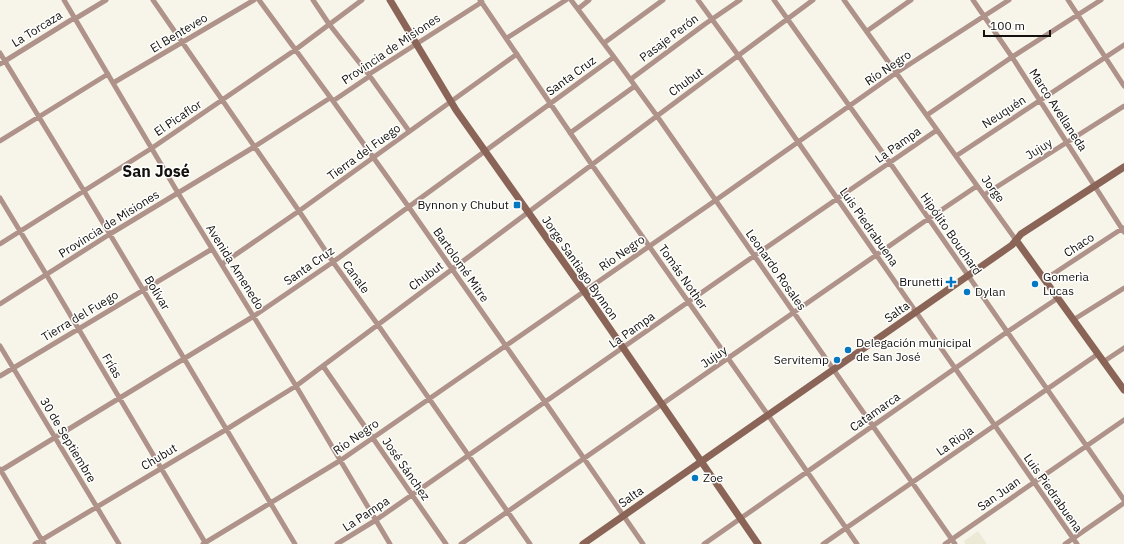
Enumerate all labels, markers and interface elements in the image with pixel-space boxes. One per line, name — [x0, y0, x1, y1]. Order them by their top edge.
street label: La Torcaza — [9, 7, 65, 50]
street label: El Benteveo — [147, 9, 210, 56]
street label: Provincia de Misiones — [338, 10, 443, 87]
street label: Pasaje Perón — [636, 11, 701, 65]
scale bar — [984, 12, 1050, 38]
text: 100 m — [990, 18, 1025, 33]
street label: Río Negro — [862, 46, 914, 89]
street label: Santa Cruz — [543, 52, 599, 99]
street label: Chubut — [665, 64, 706, 99]
street label: Marco Avellaneda — [1026, 66, 1091, 154]
street label: Neuquén — [979, 92, 1028, 131]
street label: El Picaflor — [151, 96, 205, 139]
street label: Tierra del Fuego — [324, 120, 403, 183]
street label: La Pampa — [872, 123, 924, 166]
street label: Jujuy — [1023, 135, 1055, 163]
district label: San José — [122, 161, 190, 181]
street label: Jorge — [979, 172, 1008, 206]
street label: Luis Piedrabuena — [837, 185, 902, 269]
street label: Provincia de Misiones — [56, 186, 162, 261]
street label: Hipólito Bouchard — [917, 190, 985, 278]
place label: Bynnon y Chubut — [417, 197, 509, 212]
marker: Bynnon y Chubut — [512, 200, 522, 210]
street label: Jorge Santiago Bynnon — [539, 213, 622, 322]
street label: Avenida Amenedo — [203, 221, 268, 312]
street label: Bartolomé Mitre — [430, 225, 493, 305]
street label: Leonardo Rosales — [743, 226, 810, 313]
street label: Chaco — [1061, 229, 1097, 260]
street label: Río Negro — [596, 231, 648, 274]
street label: Tomás Nother — [656, 241, 712, 312]
street label: Santa Cruz — [281, 243, 337, 288]
street label: Canale — [339, 257, 374, 296]
street label: Chubut — [406, 258, 446, 293]
place label: Gomerìa Lucas — [1043, 269, 1090, 298]
street label: Bolívar — [141, 273, 174, 313]
place label: Brunetti — [899, 274, 943, 289]
marker: Brunetti — [946, 277, 956, 287]
marker: Gomerìa Lucas — [1030, 279, 1040, 289]
place label: Dylan — [975, 284, 1006, 299]
street label: Tierra del Fuego — [39, 287, 121, 344]
marker: Dylan — [962, 287, 972, 297]
street label: Salta — [881, 297, 913, 326]
street label: La Pampa — [606, 308, 658, 351]
place label: Delegación municipal de San José — [856, 335, 971, 364]
street label: Jujuy — [698, 342, 730, 371]
marker: Delegación municipal de San José — [843, 345, 853, 355]
street label: Frías — [99, 351, 126, 381]
place label: Servitemp — [774, 352, 829, 367]
marker: Servitemp — [832, 355, 842, 365]
street label: Catamarca — [847, 388, 903, 434]
street label: 30 de Septiembre — [37, 395, 100, 485]
street label: Río Negro — [330, 415, 382, 458]
street label: La Rioja — [933, 422, 977, 459]
street label: José Sánchez — [379, 434, 434, 503]
street label: Chubut — [138, 440, 179, 473]
street label: Luis Piedrabuena — [1021, 451, 1086, 535]
place label: Zoe — [703, 470, 724, 485]
marker: Zoe — [690, 473, 700, 483]
street label: San Juan — [974, 473, 1023, 514]
street label: Salta — [615, 482, 647, 511]
street label: La Pampa — [340, 493, 392, 534]

